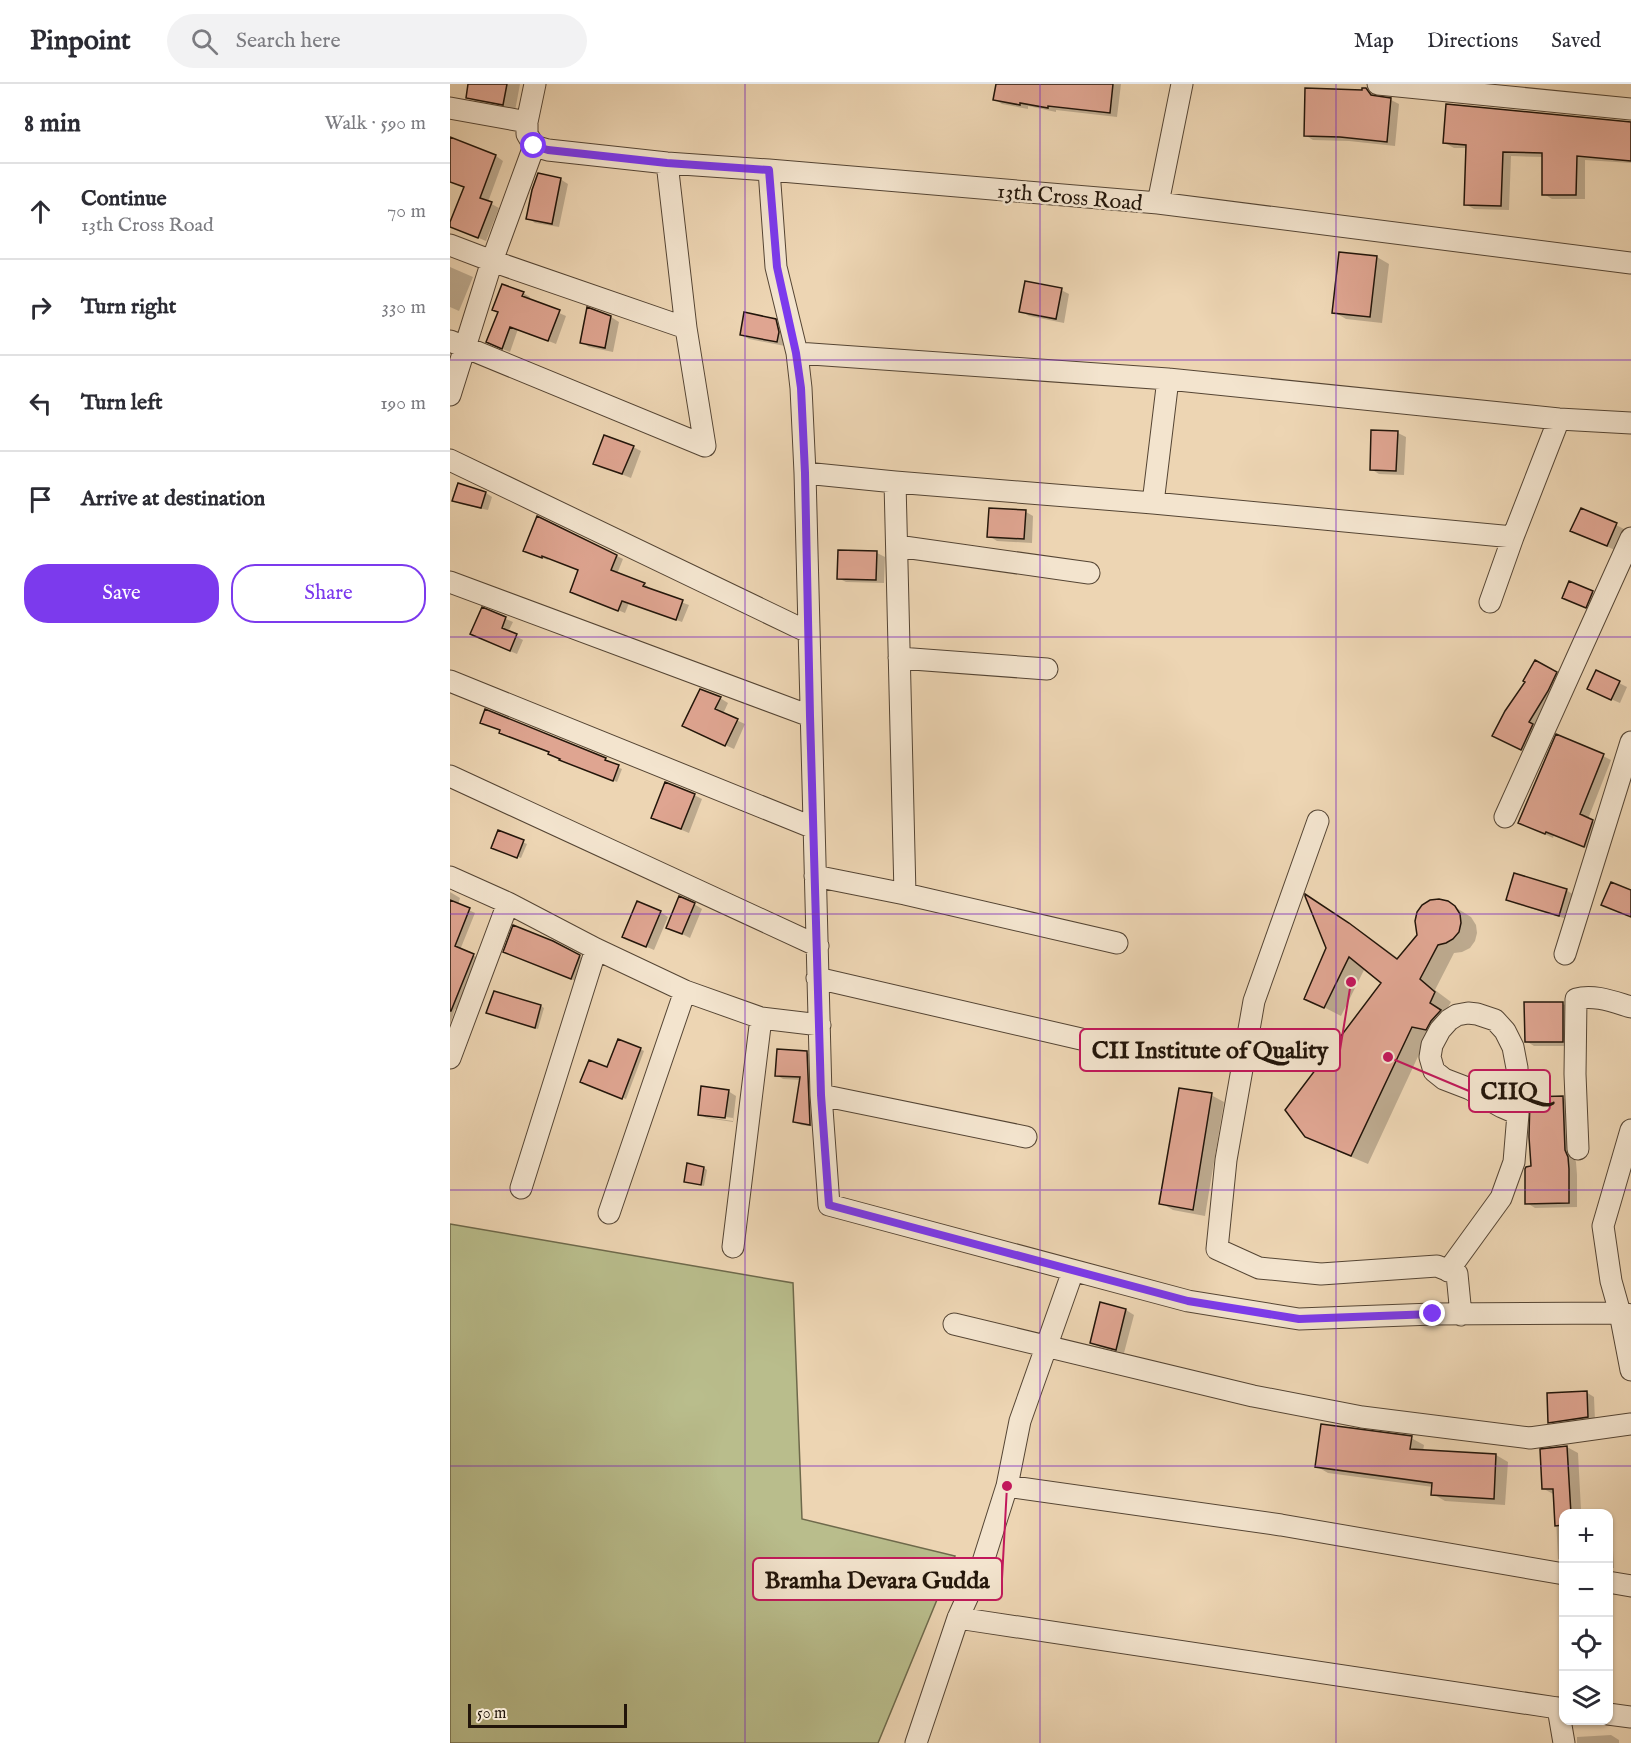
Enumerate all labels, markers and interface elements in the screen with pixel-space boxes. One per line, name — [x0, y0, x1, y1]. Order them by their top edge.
search box — [167, 14, 587, 68]
text: Pinpoint — [30, 24, 131, 59]
icon: search — [188, 25, 221, 58]
text: Search here — [236, 27, 341, 55]
text: Map — [1354, 28, 1394, 55]
text: Directions — [1427, 28, 1518, 55]
text: Saved — [1551, 28, 1601, 55]
text: 8 min — [24, 107, 81, 140]
text: Walk · 590 m — [325, 111, 426, 136]
route start — [520, 132, 546, 158]
street label: 13th Cross Road — [996, 178, 1144, 218]
text: Continue — [81, 185, 167, 213]
icon: ahead — [24, 195, 57, 228]
text: 70 m — [387, 199, 426, 224]
text: 13th Cross Road — [81, 213, 214, 238]
icon: right — [24, 291, 57, 324]
text: Turn right — [81, 293, 176, 321]
text: 330 m — [381, 295, 426, 320]
icon: left — [24, 387, 57, 420]
text: Turn left — [81, 389, 163, 417]
text: 190 m — [380, 391, 426, 416]
icon: arrive — [24, 483, 57, 516]
text: Arrive at destination — [81, 485, 265, 513]
button: Save — [24, 564, 219, 623]
button: Share — [231, 564, 426, 623]
callout: CII Institute of Quality — [1080, 1029, 1340, 1071]
text: CII Institute of Quality — [1092, 1036, 1329, 1067]
callout: CIIQ — [1469, 1070, 1550, 1112]
text: CIIQ — [1480, 1077, 1555, 1108]
route end — [1419, 1300, 1445, 1326]
map controls — [1559, 1509, 1613, 1725]
button: + — [1559, 1509, 1613, 1563]
callout: Bramha Devara Gudda — [753, 1558, 1002, 1600]
button: − — [1559, 1563, 1613, 1617]
text: Bramha Devara Gudda — [764, 1566, 990, 1597]
button: locate — [1559, 1617, 1613, 1671]
button: layers — [1559, 1671, 1613, 1725]
scale bar — [468, 1701, 627, 1728]
text: 50 m — [477, 1704, 506, 1724]

